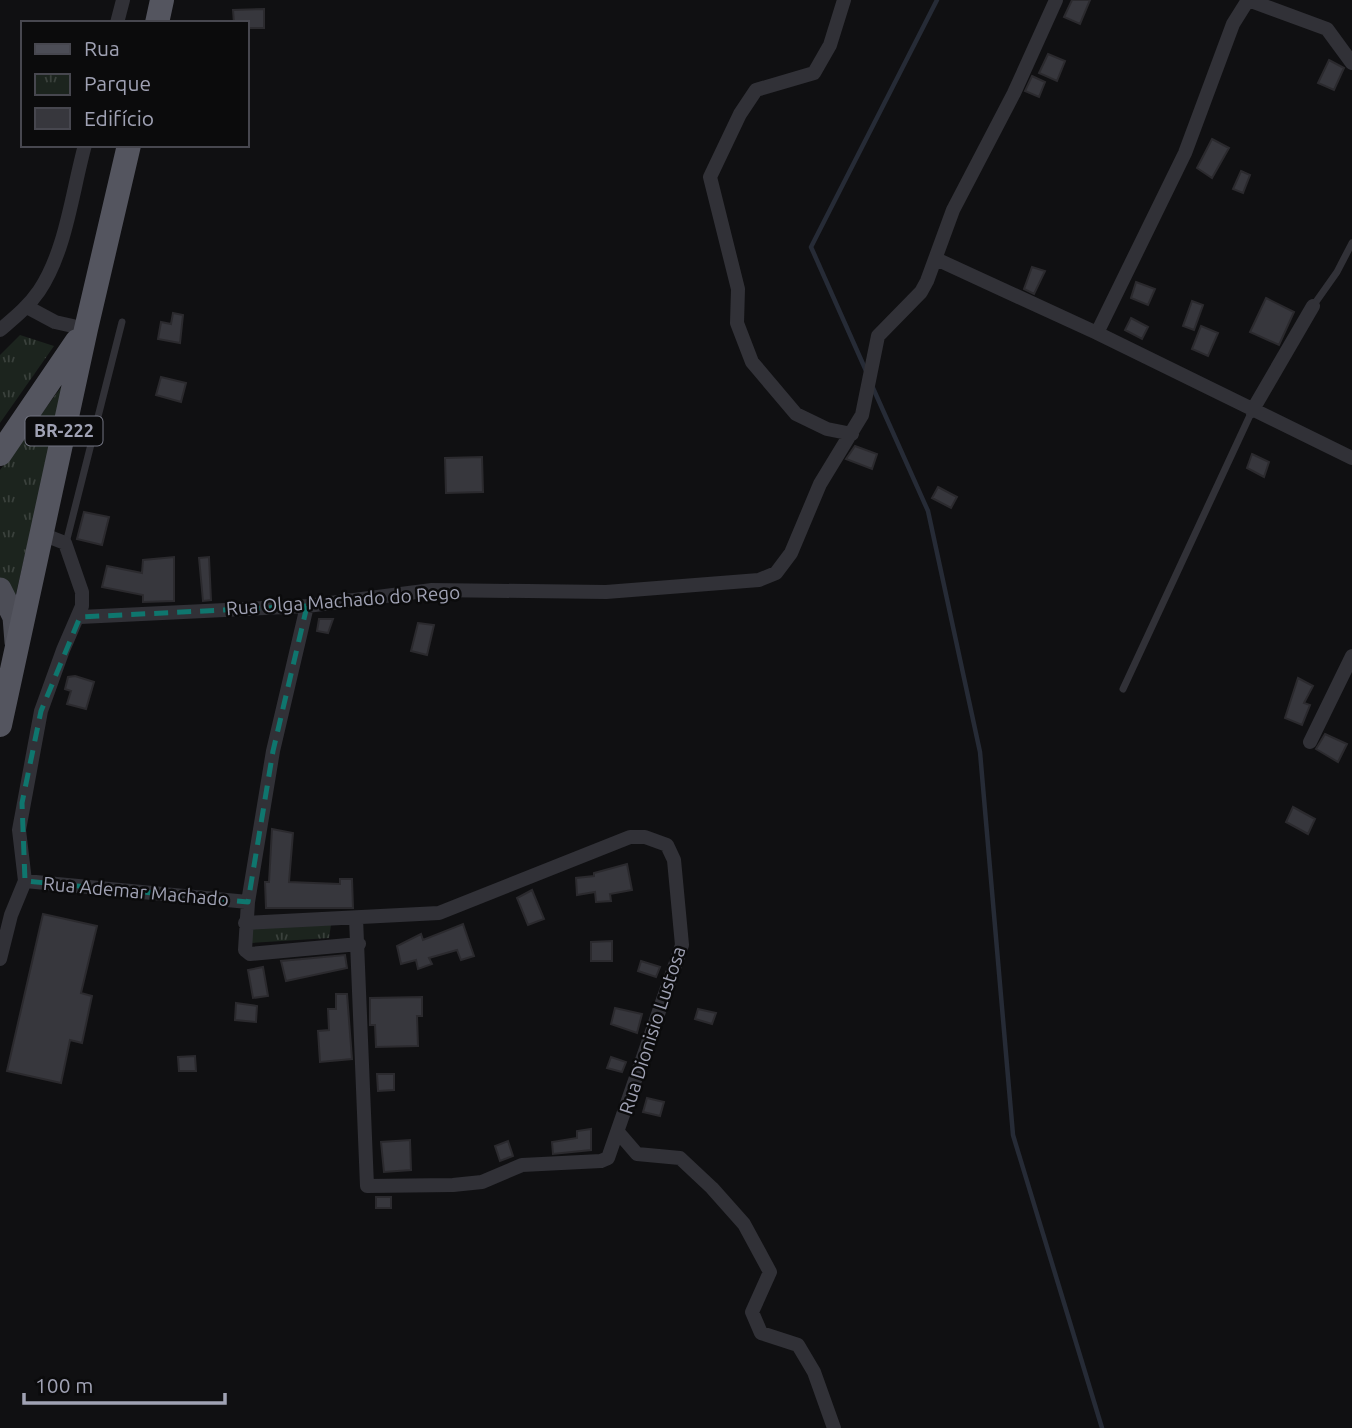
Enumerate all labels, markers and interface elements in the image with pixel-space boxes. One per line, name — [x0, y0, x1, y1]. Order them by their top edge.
legend — [21, 21, 248, 147]
text: Rua — [84, 36, 120, 60]
text: Parque — [84, 71, 151, 95]
text: Edifício — [84, 106, 154, 130]
road number: BR-222 — [25, 416, 102, 446]
street label: Rua Olga Machado do Rego — [225, 581, 461, 619]
street label: Rua Ademar Machado — [42, 872, 230, 910]
street label: Rua Dionisio Lustosa — [614, 943, 690, 1117]
scale bar — [24, 1362, 226, 1406]
text: 100 m — [35, 1373, 93, 1397]

